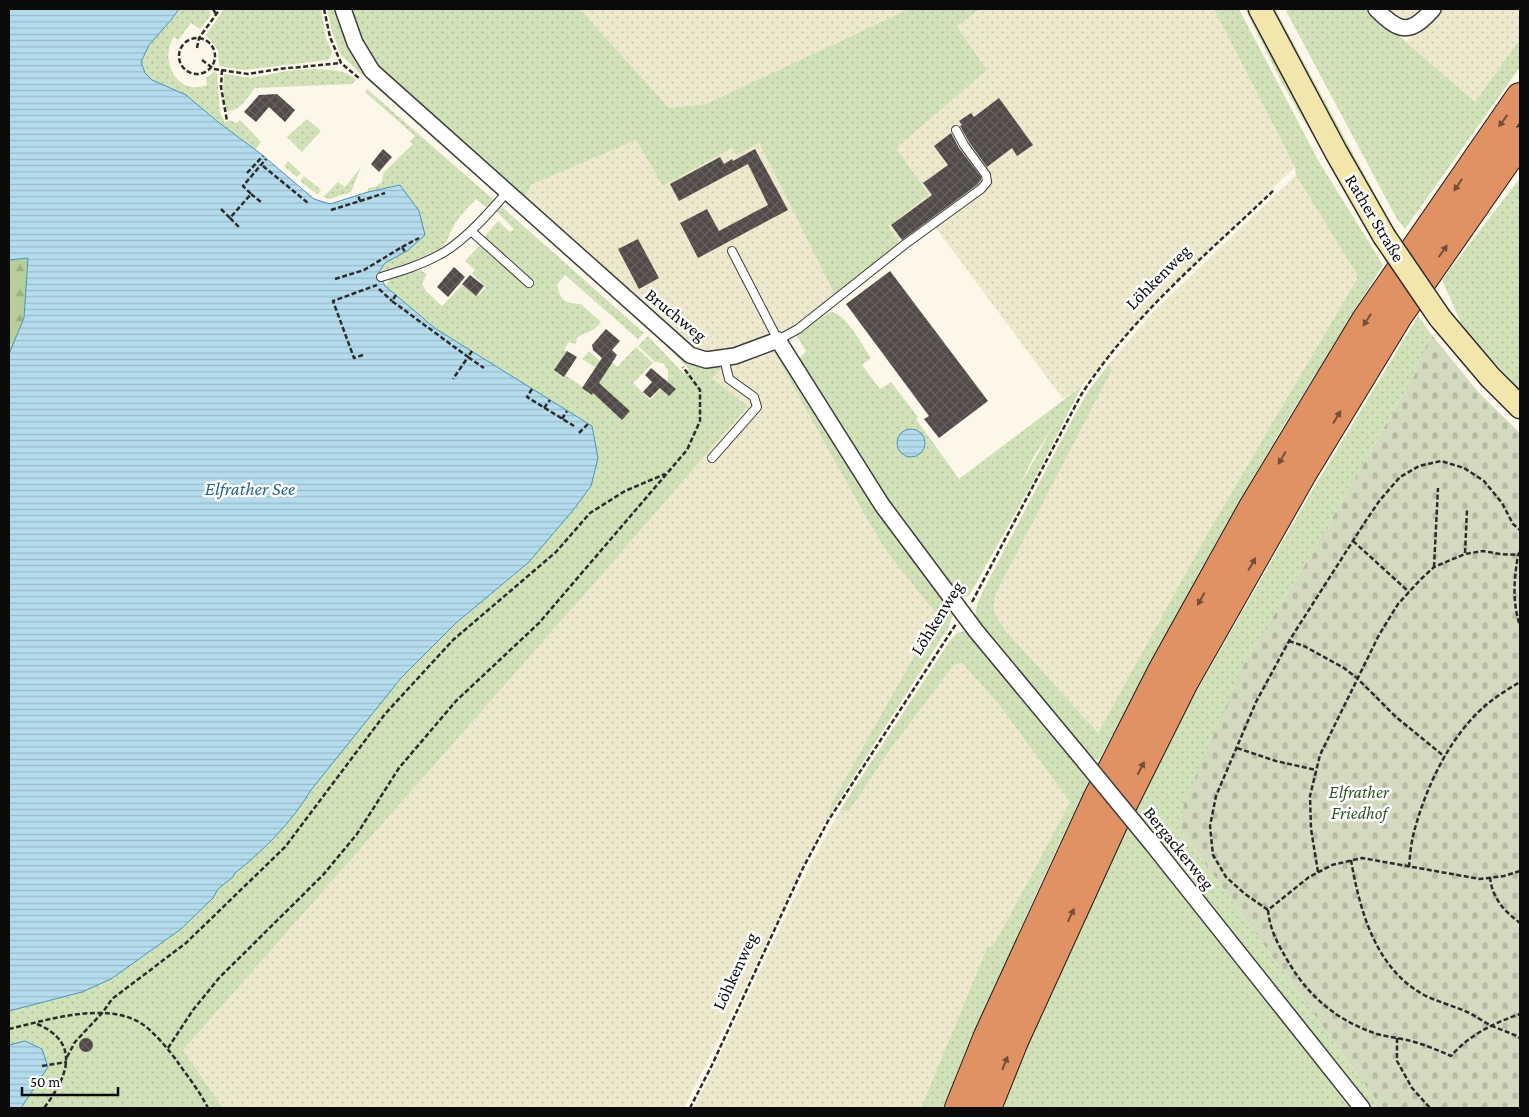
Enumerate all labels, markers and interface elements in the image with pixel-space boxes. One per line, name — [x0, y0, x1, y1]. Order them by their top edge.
one-way arrow — [1498, 114, 1508, 128]
street label: Rather Straße — [1341, 171, 1409, 265]
one-way arrow — [1453, 178, 1463, 192]
street label: Löhkenweg — [1121, 240, 1195, 314]
one-way arrow — [1438, 244, 1448, 258]
street label: Bruchweg — [642, 284, 711, 346]
one-way arrow — [1362, 313, 1371, 326]
one-way arrow — [1332, 411, 1341, 424]
one-way arrow — [1278, 452, 1287, 465]
water label: Elfrather See — [205, 478, 295, 499]
one-way arrow — [1247, 557, 1256, 570]
street label: Löhkenweg — [906, 577, 968, 659]
one-way arrow — [1197, 593, 1206, 606]
one-way arrow — [1137, 761, 1145, 775]
park label: Elfrather Friedhof — [1329, 782, 1390, 823]
street label: Bergackerweg — [1140, 803, 1219, 894]
one-way arrow — [1068, 908, 1076, 922]
street label: Löhkenweg — [708, 929, 762, 1013]
one-way arrow — [1001, 1055, 1009, 1070]
scale bar — [22, 1064, 119, 1096]
text: 50 m — [30, 1074, 60, 1090]

